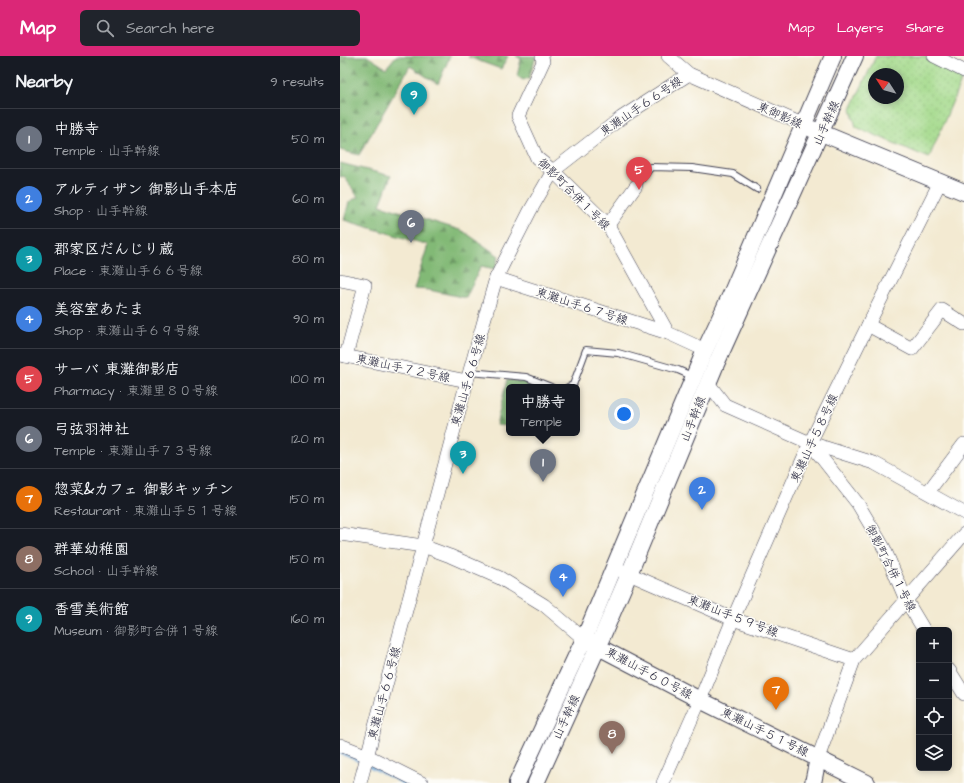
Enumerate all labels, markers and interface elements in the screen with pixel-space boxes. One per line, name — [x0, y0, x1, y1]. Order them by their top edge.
search box — [80, 10, 360, 46]
text: Map — [20, 15, 56, 42]
icon: search — [94, 17, 116, 39]
text: Search here — [126, 18, 215, 39]
text: Map — [788, 18, 815, 38]
text: Layers — [837, 18, 884, 38]
text: Share — [906, 18, 944, 38]
north arrow — [868, 68, 904, 104]
text: Nearby — [16, 70, 73, 94]
text: 9 results — [270, 73, 324, 91]
street label: 東灘山手６６号線 — [597, 73, 686, 140]
pin: 9 — [401, 82, 427, 115]
street label: 東御影線 — [754, 98, 805, 133]
street label: 山手幹線 — [809, 98, 844, 149]
text: 中勝寺 — [54, 119, 99, 140]
text: 1 — [28, 130, 30, 148]
text: 50 m — [291, 130, 324, 148]
text: Temple · 山手幹線 — [54, 142, 160, 160]
street label: 御影町合併１号線 — [534, 154, 614, 234]
pin: 5 — [626, 157, 652, 190]
text: アルティザン 御影山手本店 — [54, 179, 239, 200]
text: 2 — [25, 190, 33, 208]
text: 60 m — [292, 190, 324, 208]
text: Shop · 山手幹線 — [54, 202, 148, 220]
pin: 6 — [398, 210, 424, 243]
text: 郡家区だんじり蔵 — [54, 239, 174, 260]
text: 3 — [26, 250, 32, 268]
text: 80 m — [292, 250, 324, 268]
text: Place · 東灘山手６６号線 — [54, 262, 202, 280]
street label: 東灘山手６７号線 — [534, 284, 630, 329]
text: 美容室あたま — [54, 299, 144, 320]
text: 4 — [25, 310, 33, 328]
text: 90 m — [293, 310, 324, 328]
text: Shop · 東灘山手６９号線 — [54, 322, 200, 340]
street label: 東灘山手６６号線 — [447, 332, 490, 429]
street label: 東灘山手７２号線 — [354, 350, 452, 387]
text: サーバ 東灘御影店 — [54, 359, 180, 380]
text: 5 — [24, 370, 34, 388]
text: 100 m — [291, 370, 324, 388]
text: Pharmacy · 東灘里８０号線 — [54, 382, 218, 400]
popup — [506, 384, 580, 436]
street label: 東灘山手５８号線 — [786, 391, 842, 485]
text: 中勝寺 — [520, 392, 566, 413]
street label: 山手幹線 — [677, 394, 710, 445]
your location — [614, 404, 634, 424]
text: Temple — [520, 413, 562, 431]
text: 弓弦羽神社 — [54, 419, 129, 440]
text: 6 — [25, 430, 33, 448]
text: 120 m — [291, 430, 324, 448]
pin: 3 — [450, 441, 476, 474]
text: Temple · 東灘山手７３号線 — [54, 442, 212, 460]
pin: 1 — [530, 449, 556, 482]
pin: 2 — [689, 477, 715, 510]
text: 惣菜&カフェ 御影キッチン — [54, 479, 234, 500]
text: 7 — [25, 490, 33, 508]
text: 150 m — [290, 490, 324, 508]
text: Restaurant · 東灘山手５１号線 — [54, 502, 237, 520]
street label: 御影町合併１号線 — [861, 522, 920, 615]
text: 群華幼稚園 — [54, 539, 129, 560]
text: 8 — [25, 550, 33, 568]
text: 150 m — [290, 550, 324, 568]
text: School · 山手幹線 — [54, 562, 158, 580]
pin: 4 — [550, 564, 576, 597]
street label: 東灘山手５９号線 — [685, 591, 781, 642]
text: 香雪美術館 — [54, 599, 129, 620]
text: 9 — [25, 610, 33, 628]
text: 160 m — [291, 610, 324, 628]
text: Museum · 御影町合併１号線 — [54, 622, 218, 640]
map controls — [916, 627, 952, 771]
button: + — [916, 627, 952, 663]
street label: 東灘山手６０号線 — [602, 643, 695, 703]
street label: 東灘山手６６号線 — [364, 645, 405, 742]
button: − — [916, 663, 952, 699]
pin: 7 — [763, 677, 789, 710]
street label: 山手幹線 — [549, 692, 584, 743]
button: locate — [916, 699, 952, 735]
street label: 東灘山手５１号線 — [718, 704, 812, 761]
pin: 8 — [599, 721, 625, 754]
button: layers — [916, 735, 952, 771]

